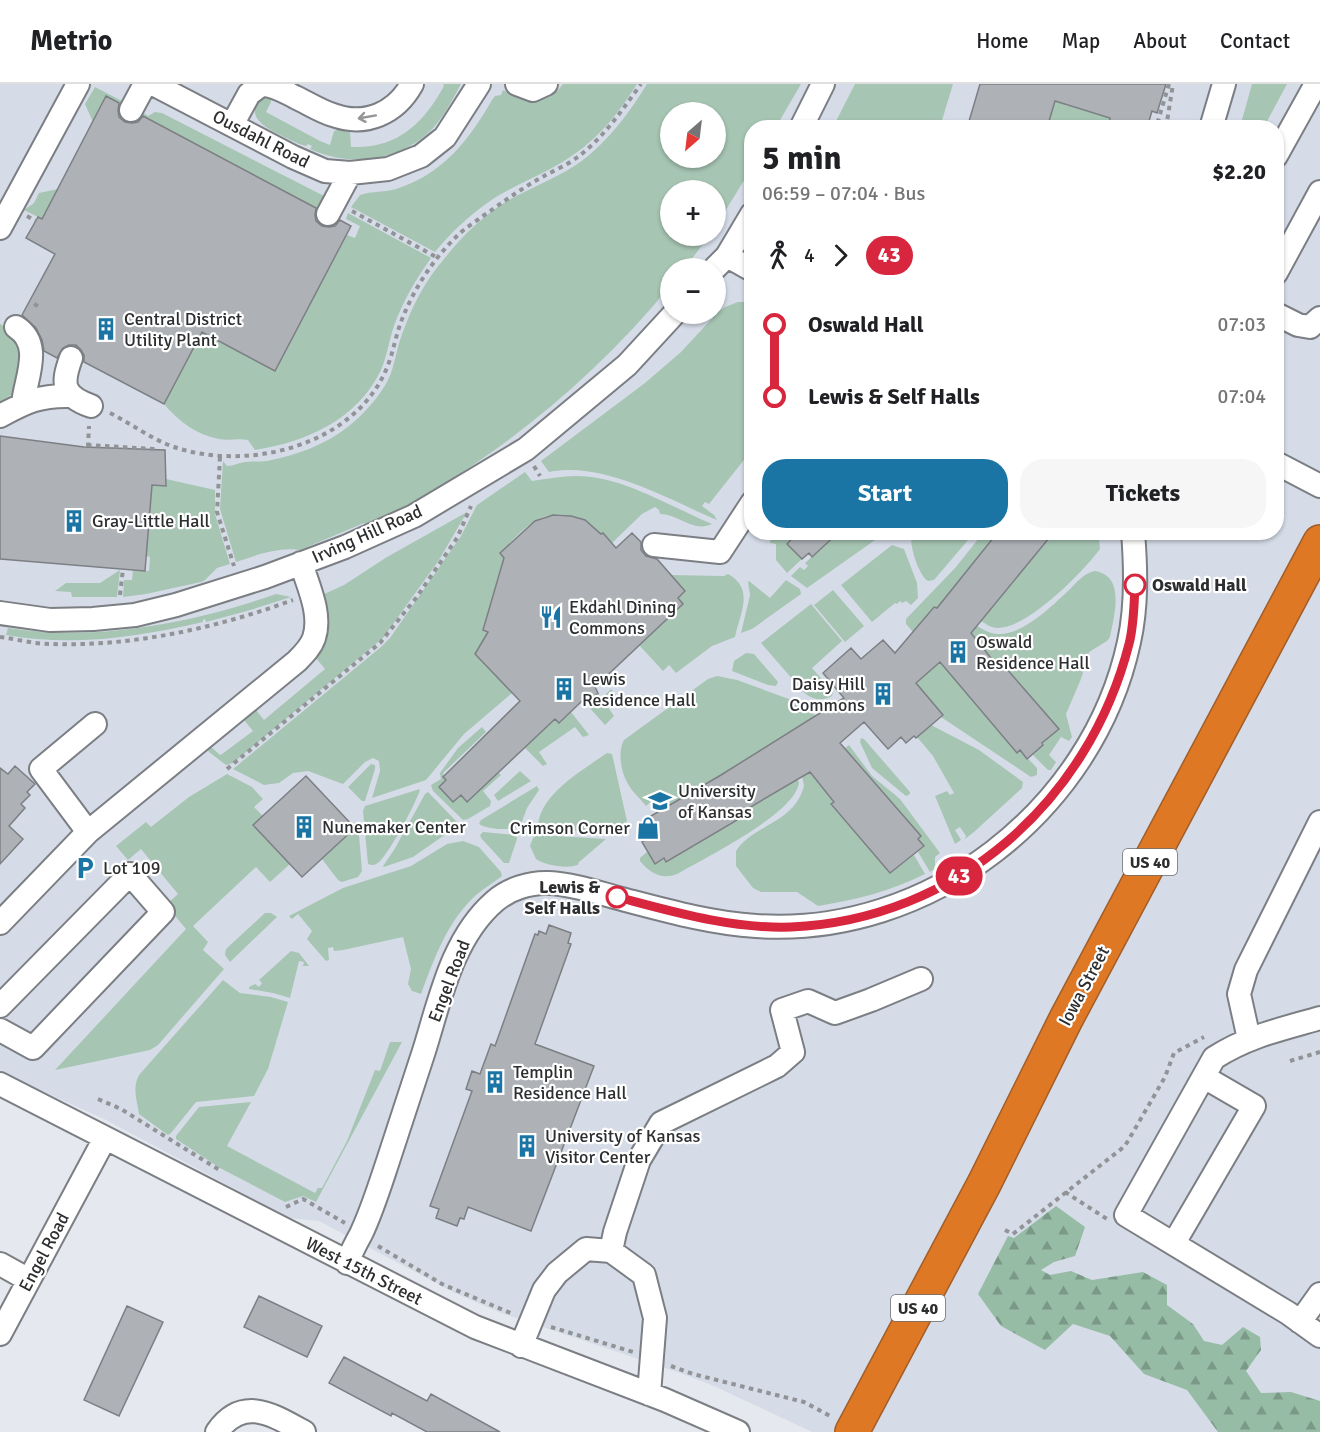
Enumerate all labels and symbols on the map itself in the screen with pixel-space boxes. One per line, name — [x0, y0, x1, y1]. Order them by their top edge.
north arrow — [660, 102, 726, 168]
street label: Ousdahl Road — [209, 105, 313, 173]
one-way arrow — [358, 112, 378, 123]
place label: Central District Utility Plant — [124, 308, 242, 351]
building icon: Central District Utility Plant — [93, 316, 119, 342]
street label: Irving Hill Road — [308, 500, 426, 568]
building icon: Gray-Little Hall — [61, 508, 87, 534]
place label: Gray-Little Hall — [92, 510, 210, 532]
marker: Oswald Hall — [1124, 574, 1146, 596]
place label: Oswald Hall — [1152, 574, 1247, 596]
place label: Ekdahl Dining Commons — [569, 596, 676, 639]
restaurant icon: Ekdahl Dining Commons — [538, 604, 564, 630]
place label: Oswald Residence Hall — [976, 631, 1090, 674]
building icon: Oswald Residence Hall — [945, 639, 971, 665]
place label: Lewis Residence Hall — [582, 668, 696, 711]
place label: Daisy Hill Commons — [789, 673, 865, 716]
building icon: Lewis Residence Hall — [551, 676, 577, 702]
building icon: Daisy Hill Commons — [870, 681, 896, 707]
place label: University of Kansas — [678, 780, 756, 823]
school or university icon: University of Kansas — [647, 788, 673, 814]
building icon: Nunemaker Center — [291, 814, 317, 840]
shop icon: Crimson Corner — [635, 815, 661, 841]
place label: Nunemaker Center — [322, 816, 466, 838]
place label: Crimson Corner — [510, 817, 630, 839]
road number: US 40 — [1123, 849, 1177, 875]
parking icon: Lot 109 — [72, 855, 98, 881]
line badge: 43 — [932, 856, 986, 896]
place label: Lot 109 — [103, 857, 161, 879]
place label: Lewis & Self Halls — [525, 876, 600, 919]
marker: Lewis & Self Halls — [606, 886, 628, 908]
street label: Engel Road — [423, 937, 475, 1025]
street label: Iowa Street — [1054, 942, 1114, 1030]
place label: Templin Residence Hall — [513, 1061, 627, 1104]
building icon: Templin Residence Hall — [482, 1069, 508, 1095]
place label: University of Kansas Visitor Center — [545, 1125, 701, 1168]
building icon: University of Kansas Visitor Center — [514, 1133, 540, 1159]
street label: Engel Road — [14, 1209, 74, 1295]
street label: West 15th Street — [302, 1232, 426, 1310]
road number: US 40 — [891, 1295, 945, 1321]

